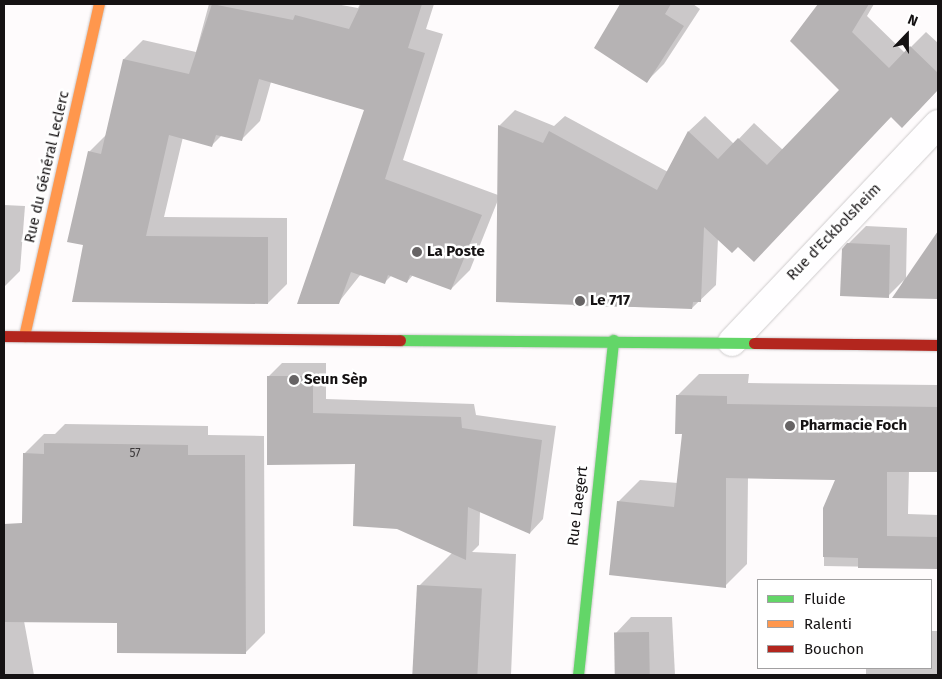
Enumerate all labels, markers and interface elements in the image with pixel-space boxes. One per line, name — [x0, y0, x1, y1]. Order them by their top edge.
north arrow — [882, 10, 932, 60]
text: N — [905, 11, 920, 30]
street label: Rue du Général Leclerc — [21, 89, 73, 245]
street label: Rue d'Eckbolsheim — [783, 180, 885, 284]
place label: La Poste — [427, 243, 485, 261]
marker: La Poste — [411, 246, 423, 258]
place label: Le 717 — [590, 292, 630, 310]
marker: Le 717 — [574, 295, 586, 307]
place label: Seun Sèp — [304, 371, 367, 389]
marker: Seun Sèp — [288, 374, 300, 386]
place label: Pharmacie Foch — [800, 417, 907, 435]
marker: Pharmacie Foch — [784, 420, 796, 432]
house number: 57 — [129, 447, 141, 461]
street label: Rue Laegert — [564, 465, 592, 547]
legend — [757, 579, 932, 669]
text: Fluide — [804, 590, 846, 608]
text: Ralenti — [804, 615, 852, 633]
text: Bouchon — [804, 640, 864, 658]

